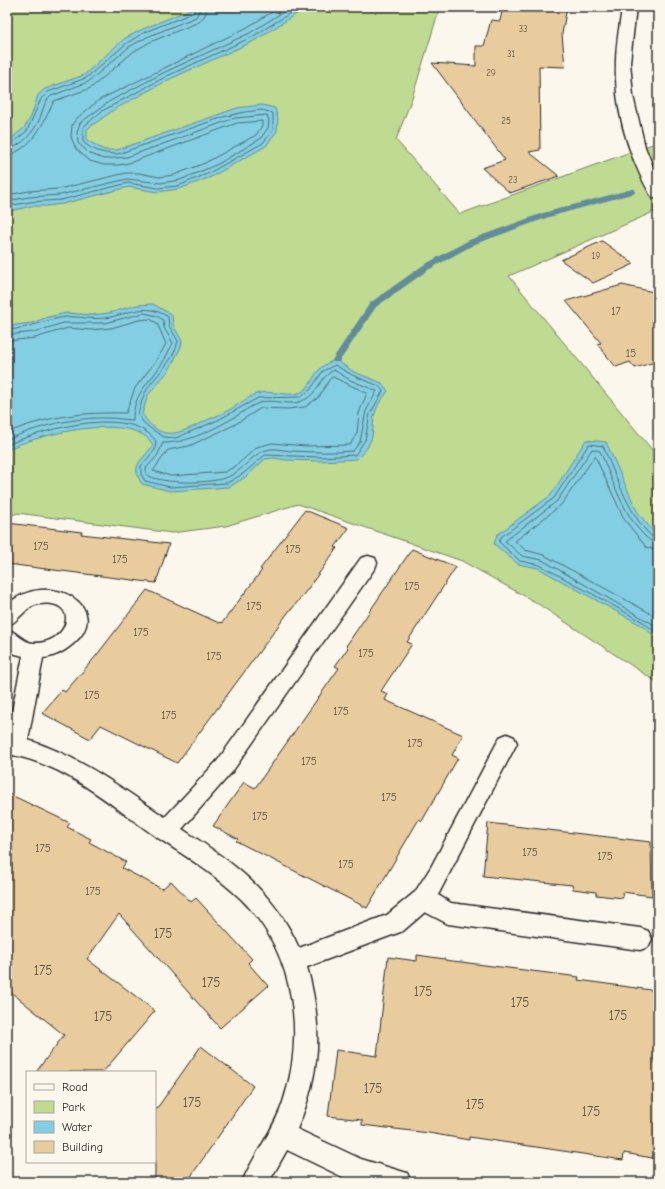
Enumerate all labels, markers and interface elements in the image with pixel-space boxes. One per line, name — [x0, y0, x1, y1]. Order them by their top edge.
house number: 33 — [518, 24, 528, 34]
house number: 31 — [507, 49, 515, 59]
house number: 29 — [486, 68, 496, 78]
house number: 25 — [501, 116, 511, 126]
house number: 23 — [508, 175, 518, 185]
house number: 19 — [592, 251, 600, 261]
house number: 17 — [611, 305, 621, 318]
house number: 15 — [626, 347, 636, 360]
house number: 175 — [33, 540, 49, 553]
house number: 175 — [285, 543, 301, 556]
house number: 175 — [112, 553, 128, 566]
house number: 175 — [404, 580, 420, 593]
house number: 175 — [246, 600, 262, 613]
house number: 175 — [133, 626, 149, 639]
house number: 175 — [358, 647, 374, 660]
house number: 175 — [206, 650, 222, 663]
house number: 175 — [84, 689, 100, 702]
house number: 175 — [333, 705, 349, 718]
house number: 175 — [161, 709, 177, 722]
house number: 175 — [407, 737, 423, 750]
house number: 175 — [301, 755, 317, 768]
house number: 175 — [381, 791, 397, 804]
house number: 175 — [252, 810, 268, 823]
house number: 175 — [35, 842, 51, 855]
house number: 175 — [522, 846, 538, 859]
house number: 175 — [597, 850, 613, 863]
house number: 175 — [338, 858, 354, 871]
house number: 175 — [85, 885, 101, 898]
house number: 175 — [154, 926, 172, 941]
house number: 175 — [34, 963, 52, 978]
house number: 175 — [202, 975, 220, 990]
house number: 175 — [414, 984, 432, 999]
house number: 175 — [511, 995, 529, 1010]
house number: 175 — [609, 1008, 627, 1023]
house number: 175 — [94, 1009, 112, 1024]
legend — [26, 1071, 156, 1163]
text: Road — [62, 1080, 88, 1094]
house number: 175 — [364, 1081, 382, 1096]
house number: 175 — [183, 1095, 201, 1110]
house number: 175 — [466, 1097, 484, 1112]
text: Park — [62, 1100, 85, 1114]
house number: 175 — [582, 1104, 600, 1119]
text: Water — [62, 1120, 92, 1134]
text: Building — [62, 1140, 103, 1154]

